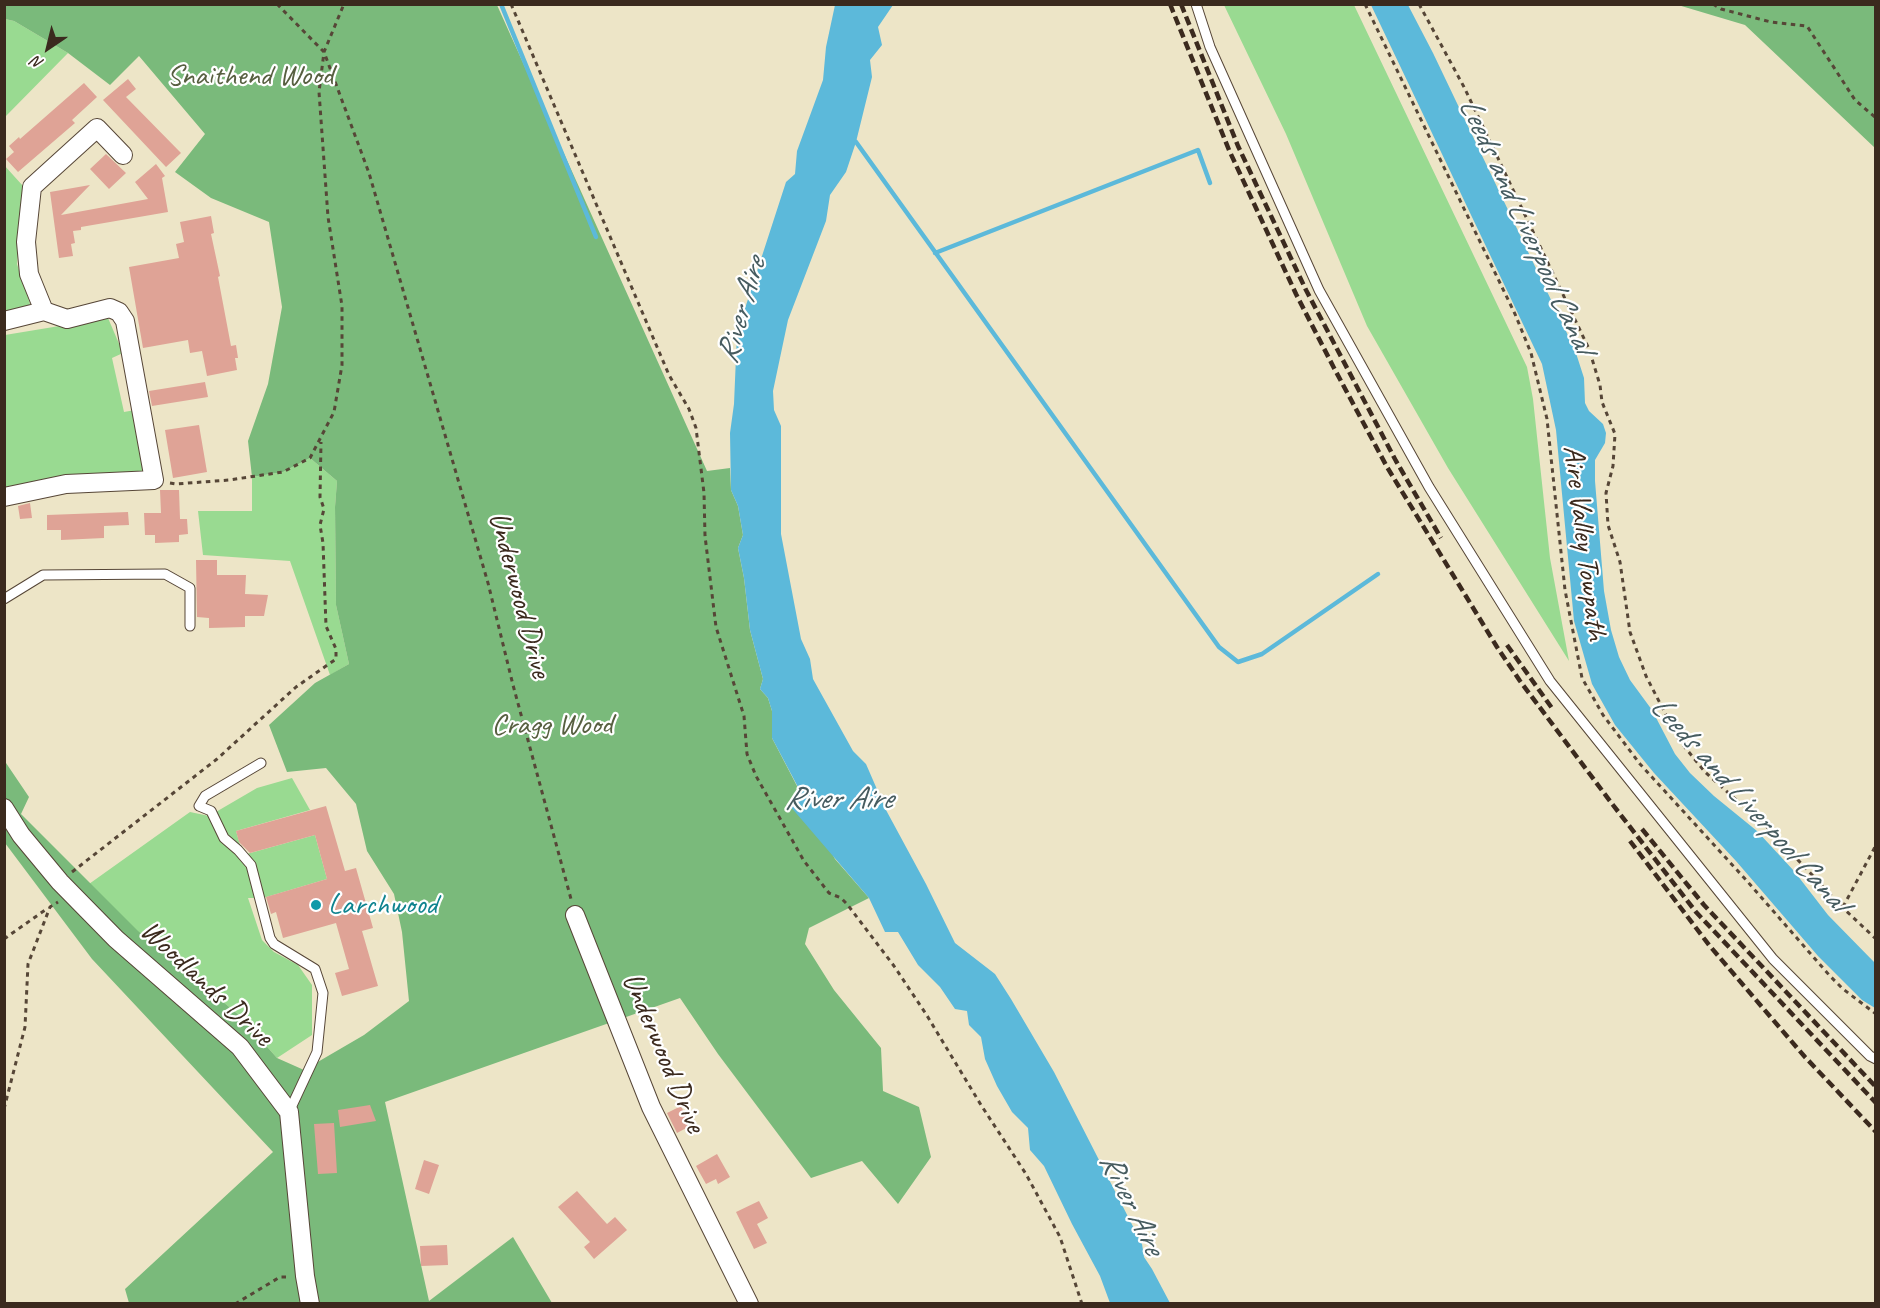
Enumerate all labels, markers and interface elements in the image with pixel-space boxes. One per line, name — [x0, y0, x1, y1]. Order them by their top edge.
north arrow — [18, 18, 78, 78]
text: N — [28, 52, 47, 74]
park label: Snaithend Wood — [167, 58, 333, 94]
water label: Leeds and Liverpool Canal — [1449, 91, 1601, 359]
water label: River Aire — [709, 254, 775, 368]
street label: Aire Valley Towpath — [1554, 443, 1614, 643]
street label: Underwood Drive — [480, 508, 558, 682]
water label: Leeds and Liverpool Canal — [1641, 688, 1855, 920]
park label: Cragg Wood — [491, 707, 613, 743]
water label: River Aire — [784, 781, 892, 819]
place label: Larchwood — [328, 887, 437, 923]
marker: Larchwood — [309, 898, 323, 912]
street label: Woodlands Drive — [132, 913, 280, 1055]
street label: Underwood Drive — [613, 968, 713, 1138]
water label: River Aire — [1090, 1147, 1172, 1261]

